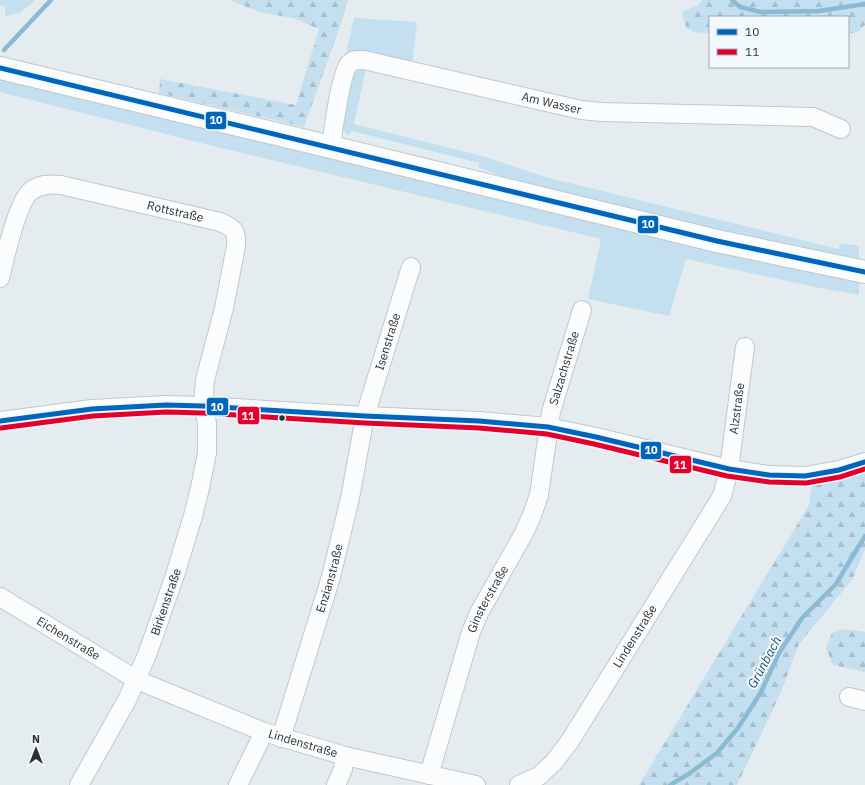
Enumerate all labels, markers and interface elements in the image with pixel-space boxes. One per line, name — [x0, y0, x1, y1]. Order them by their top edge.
legend — [709, 16, 849, 68]
text: 10 — [745, 24, 759, 39]
text: 11 — [745, 44, 759, 59]
street label: Am Wasser — [520, 89, 583, 117]
line badge: 10 — [205, 111, 227, 130]
text: 10 — [209, 113, 223, 127]
street label: Rottstraße — [146, 197, 206, 225]
line badge: 10 — [637, 215, 659, 234]
text: 10 — [641, 217, 655, 231]
street label: Isenstraße — [372, 311, 403, 372]
street label: Salzachstraße — [546, 329, 582, 407]
street label: Alzstraße — [726, 382, 747, 435]
line badge: 10 — [206, 397, 229, 416]
text: 10 — [210, 400, 224, 414]
line badge: 11 — [237, 406, 260, 425]
text: 11 — [241, 409, 255, 423]
unlabelled marker — [277, 413, 287, 423]
line badge: 10 — [640, 441, 662, 460]
text: 10 — [644, 443, 658, 457]
line badge: 11 — [669, 455, 692, 474]
text: 11 — [673, 458, 687, 472]
street label: Enzianstraße — [312, 542, 346, 614]
street label: Ginsterstraße — [464, 562, 511, 635]
street label: Birkenstraße — [147, 566, 184, 637]
street label: Lindenstraße — [609, 601, 660, 670]
street label: Eichenstraße — [34, 613, 103, 663]
water label: Grünbach — [744, 633, 785, 691]
street label: Lindenstraße — [267, 726, 340, 760]
north arrow — [16, 729, 56, 769]
text: N — [32, 732, 40, 746]

